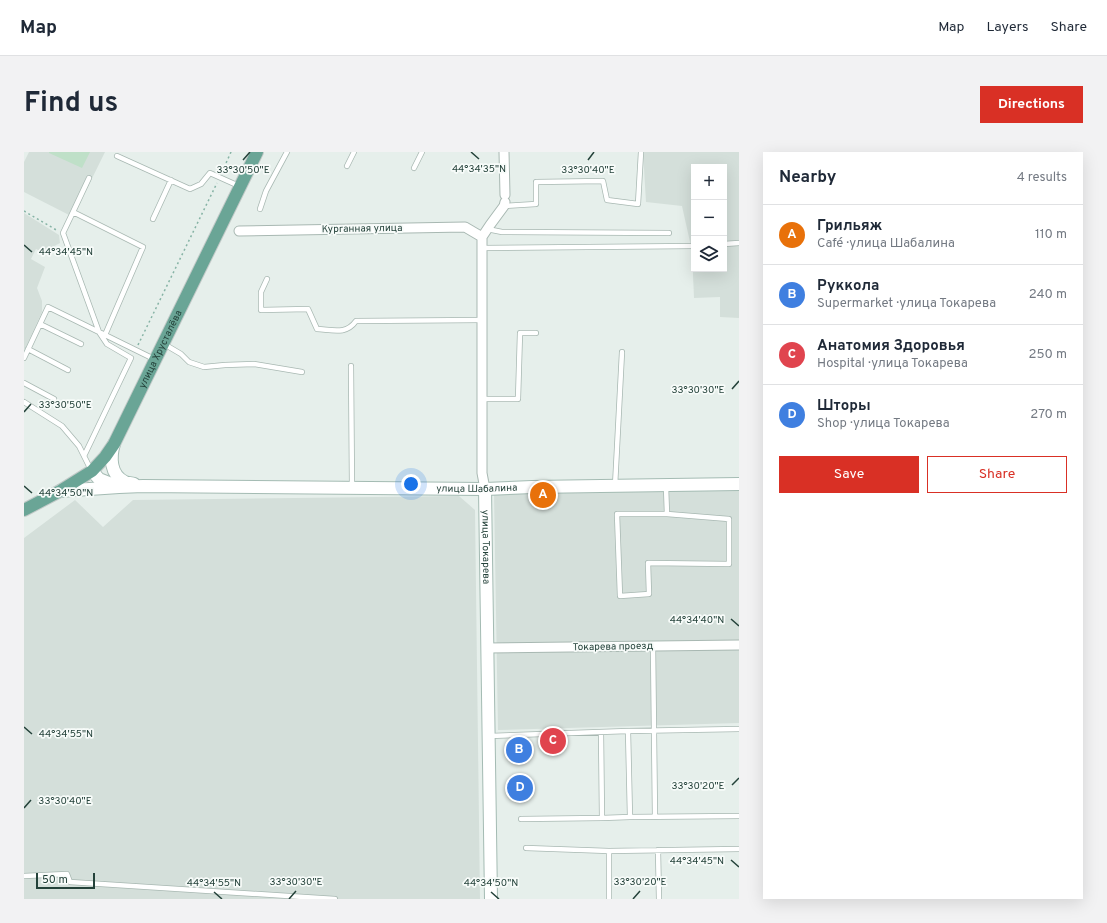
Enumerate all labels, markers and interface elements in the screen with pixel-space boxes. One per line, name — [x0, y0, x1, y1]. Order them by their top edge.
text: Map — [20, 16, 57, 40]
text: Map — [938, 19, 964, 36]
text: Layers — [986, 19, 1028, 36]
text: Share — [1050, 19, 1087, 36]
text: Find us — [24, 86, 118, 122]
button: Directions — [980, 86, 1083, 123]
text: 44°34'35"N — [452, 163, 506, 176]
text: 33°30'50"E — [216, 164, 270, 177]
text: 33°30'40"E — [561, 164, 615, 177]
map controls — [691, 164, 727, 272]
button: + — [691, 164, 727, 200]
text: Nearby — [779, 167, 836, 189]
text: 4 results — [1017, 170, 1067, 186]
button: − — [691, 200, 727, 236]
text: Грильяж — [817, 217, 882, 236]
street label: Курганная улица — [321, 222, 403, 236]
text: A — [787, 227, 797, 243]
text: 110 m — [1035, 227, 1067, 243]
button: layers — [691, 236, 727, 272]
text: Café · улица Шабалина — [817, 236, 955, 252]
text: 44°34'45"N — [39, 246, 93, 259]
text: Руккола — [817, 277, 879, 296]
text: B — [788, 287, 796, 303]
text: 240 m — [1029, 287, 1067, 303]
text: Supermarket · улица Токарева — [817, 296, 996, 312]
street label: улица Хрусталёва — [136, 308, 185, 390]
text: Анатомия Здоровья — [817, 337, 965, 356]
text: C — [788, 347, 796, 363]
text: 250 m — [1029, 347, 1067, 363]
text: Hospital · улица Токарева — [817, 356, 968, 372]
text: 33°30'30"E — [672, 384, 724, 397]
text: Шторы — [817, 397, 871, 416]
text: 33°30'50"E — [38, 399, 92, 412]
text: D — [787, 407, 797, 423]
text: 270 m — [1030, 407, 1067, 423]
text: Shop · улица Токарева — [817, 416, 950, 432]
button: Save — [779, 456, 919, 493]
button: Share — [927, 456, 1067, 493]
your location — [401, 474, 421, 494]
pin: A — [530, 480, 556, 510]
street label: улица Шабалина — [436, 481, 518, 496]
text: 44°34'50"N — [39, 487, 93, 500]
street label: улица Токарева — [479, 510, 493, 584]
text: 44°34'40"N — [670, 614, 724, 627]
street label: Токарева проезд — [573, 640, 654, 654]
pin: C — [540, 726, 566, 756]
text: 44°34'55"N — [39, 728, 93, 741]
pin: B — [506, 735, 532, 765]
pin: D — [507, 773, 533, 803]
text: 33°30'20"E — [671, 780, 725, 793]
text: 33°30'40"E — [38, 795, 92, 808]
text: 44°34'45"N — [670, 855, 724, 868]
scale bar — [36, 871, 95, 890]
text: 50 m — [42, 873, 68, 887]
text: 33°30'30"E — [270, 876, 322, 889]
text: 33°30'20"E — [613, 876, 667, 889]
text: 44°34'55"N — [187, 877, 241, 890]
text: 44°34'50"N — [464, 877, 518, 890]

